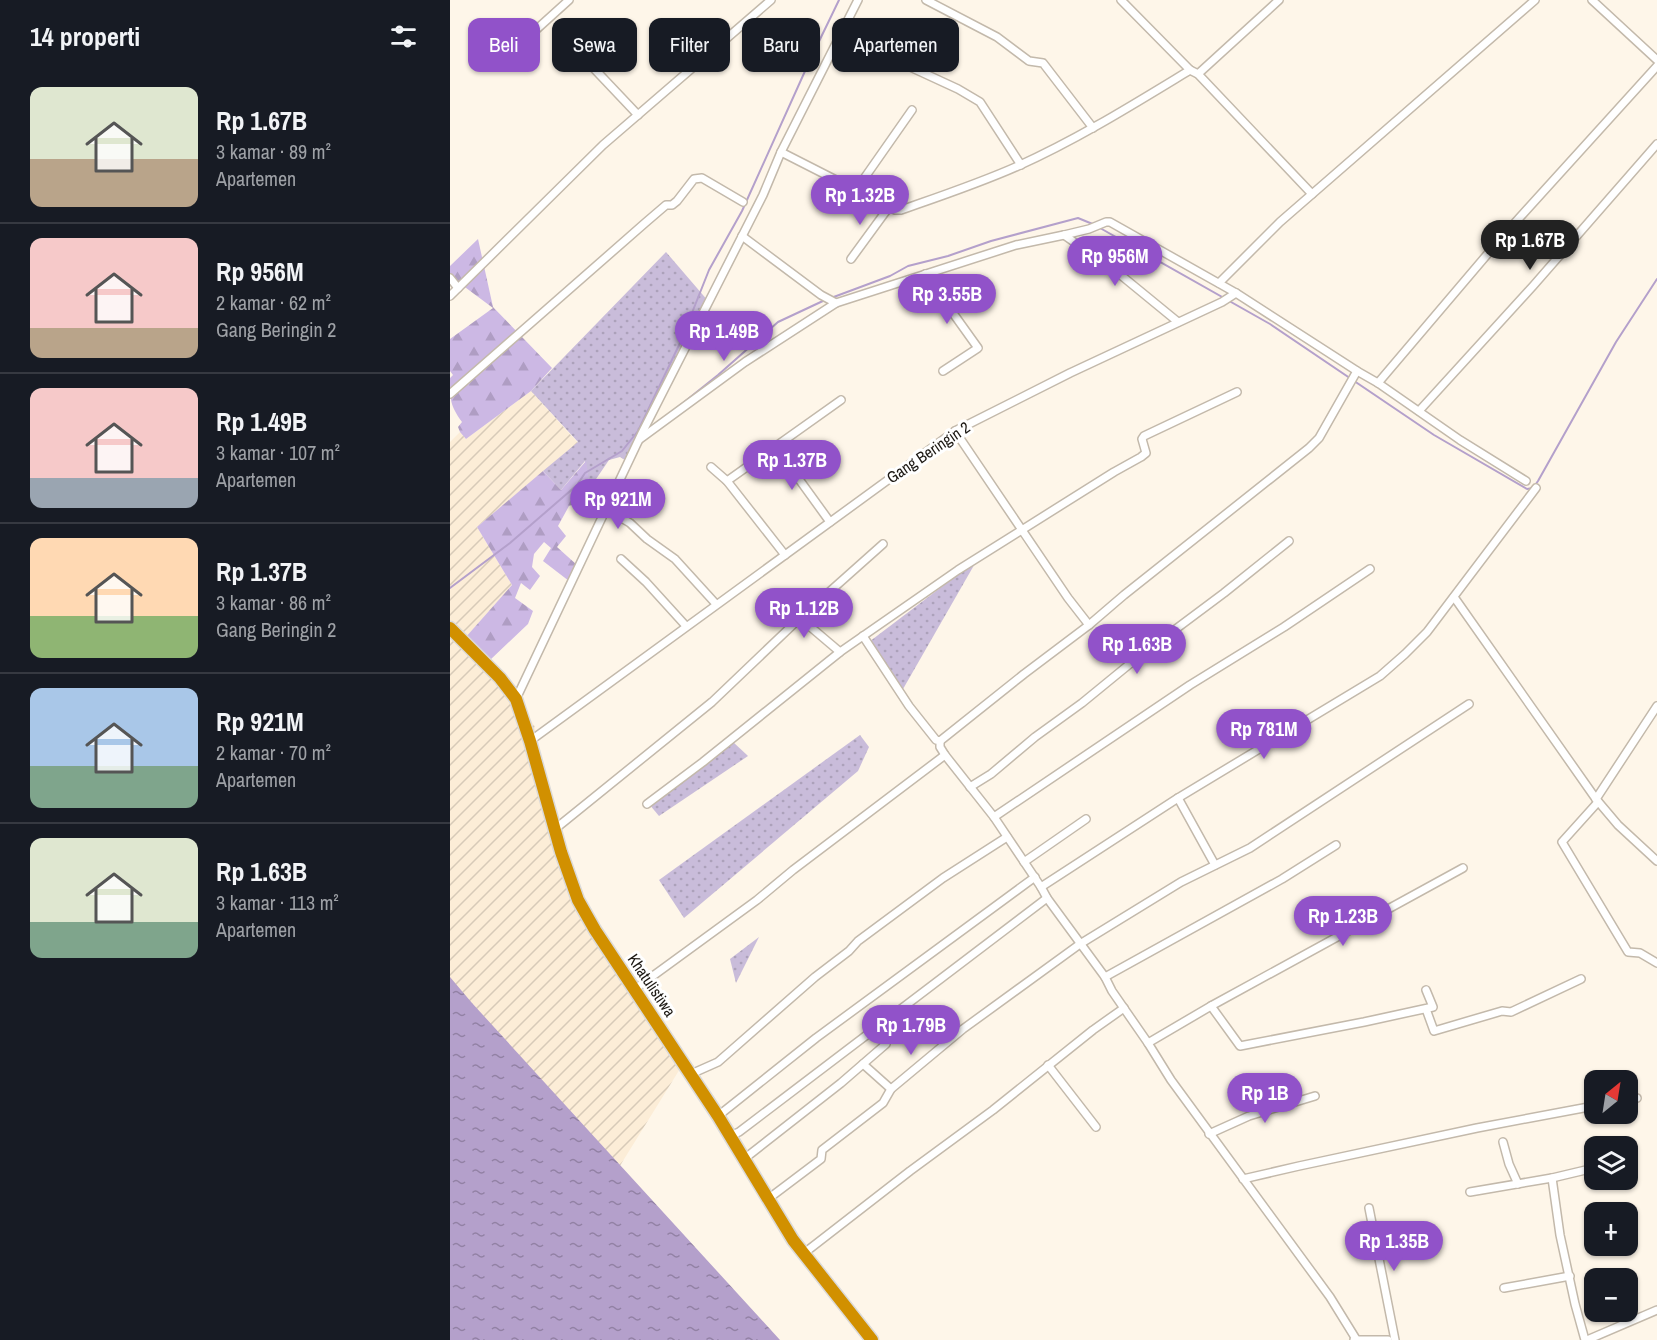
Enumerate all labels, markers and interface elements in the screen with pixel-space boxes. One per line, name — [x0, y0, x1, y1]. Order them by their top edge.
chip: Beli — [468, 18, 540, 72]
chip: Sewa — [552, 18, 637, 72]
chip: Filter — [649, 18, 730, 72]
chip: Baru — [742, 18, 820, 72]
chip: Apartemen — [832, 18, 959, 72]
text: 14 properti — [30, 19, 140, 54]
icon: filters — [387, 20, 420, 53]
text: Rp 1.67B — [216, 103, 307, 138]
icon: home — [78, 111, 150, 183]
text: 3 kamar · 89 m² — [216, 138, 331, 165]
text: Apartemen — [216, 165, 296, 192]
pin: Rp 1.32B — [798, 175, 922, 226]
text: Rp 1.32B — [825, 181, 895, 208]
pin: Rp 1.67B — [1468, 220, 1592, 271]
text: Rp 1.67B — [1495, 226, 1565, 253]
pin: Rp 956M — [1060, 236, 1170, 287]
text: Rp 956M — [1081, 242, 1149, 269]
text: Rp 956M — [216, 254, 304, 289]
icon: home — [78, 262, 150, 334]
pin: Rp 3.55B — [885, 274, 1009, 325]
text: Rp 3.55B — [912, 280, 982, 307]
text: 2 kamar · 62 m² — [216, 289, 331, 316]
pin: Rp 1.49B — [662, 311, 786, 362]
text: Gang Beringin 2 — [216, 316, 336, 343]
text: Rp 1.49B — [689, 317, 759, 344]
text: Rp 1.49B — [216, 404, 307, 439]
icon: home — [78, 412, 150, 484]
street label: Gang Beringin 2 — [882, 416, 974, 488]
text: 3 kamar · 107 m² — [216, 439, 340, 466]
pin: Rp 1.37B — [730, 440, 854, 491]
text: Rp 1.37B — [757, 446, 827, 473]
text: Apartemen — [216, 466, 296, 493]
pin: Rp 921M — [563, 479, 673, 530]
text: Rp 921M — [584, 485, 652, 512]
text: Rp 1.37B — [216, 554, 307, 589]
icon: home — [78, 562, 150, 634]
pin: Rp 1.12B — [742, 588, 866, 639]
text: 3 kamar · 86 m² — [216, 589, 331, 616]
text: Rp 1.12B — [769, 594, 839, 621]
text: Gang Beringin 2 — [216, 616, 336, 643]
pin: Rp 1.63B — [1075, 624, 1199, 675]
text: Rp 1.63B — [1102, 630, 1172, 657]
text: Rp 921M — [216, 704, 304, 739]
pin: Rp 781M — [1209, 709, 1319, 760]
icon: home — [78, 712, 150, 784]
text: Rp 781M — [1230, 715, 1298, 742]
text: 2 kamar · 70 m² — [216, 739, 331, 766]
text: Apartemen — [216, 766, 296, 793]
text: Rp 1.63B — [216, 854, 307, 889]
icon: home — [78, 862, 150, 934]
text: 3 kamar · 113 m² — [216, 889, 339, 916]
pin: Rp 1.23B — [1281, 896, 1405, 947]
text: Rp 1.23B — [1308, 902, 1378, 929]
text: Apartemen — [216, 916, 296, 943]
street label: Khatulistiwa — [623, 949, 681, 1021]
pin: Rp 1.79B — [849, 1005, 973, 1056]
text: Rp 1.79B — [876, 1011, 946, 1038]
north arrow — [1584, 1070, 1638, 1124]
map controls — [1584, 1070, 1638, 1322]
pin: Rp 1B — [1223, 1073, 1307, 1124]
text: Rp 1B — [1241, 1079, 1289, 1106]
button: layers — [1584, 1136, 1638, 1190]
button: + — [1584, 1202, 1638, 1256]
pin: Rp 1.35B — [1332, 1221, 1456, 1272]
text: Rp 1.35B — [1359, 1227, 1429, 1254]
button: − — [1584, 1268, 1638, 1322]

